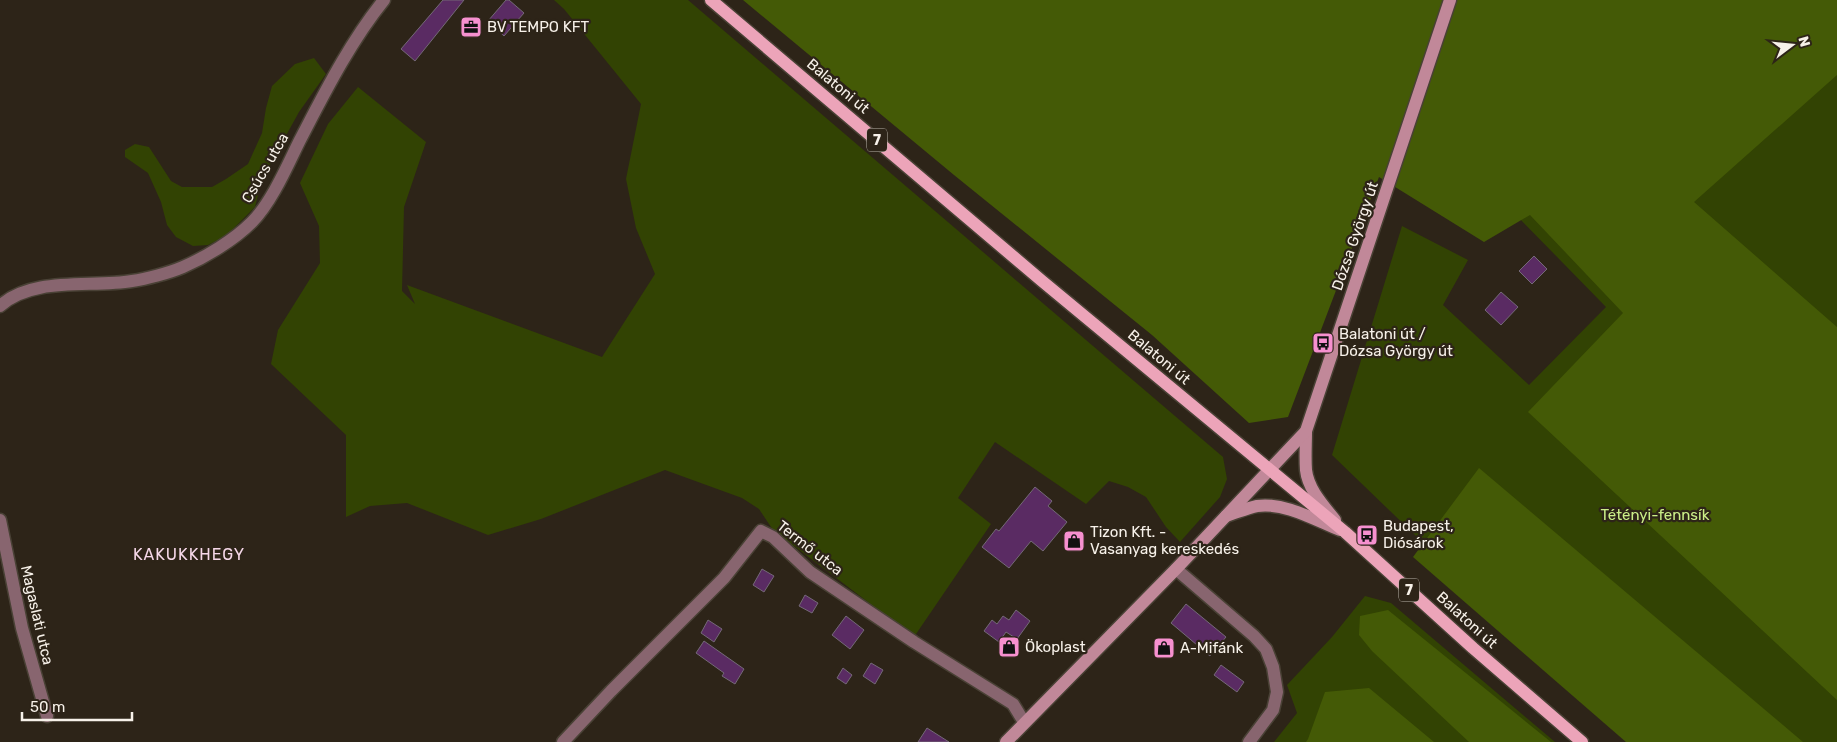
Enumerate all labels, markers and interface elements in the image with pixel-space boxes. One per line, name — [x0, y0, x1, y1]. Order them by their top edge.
office icon: BV TEMPO KFT — [459, 15, 483, 39]
place label: BV TEMPO KFT — [487, 18, 589, 36]
north arrow — [1767, 20, 1817, 70]
text: N — [1794, 34, 1814, 49]
street label: Balatoni út — [803, 55, 873, 117]
road number: 7 — [867, 128, 887, 152]
street label: Csúcs utca — [238, 130, 292, 206]
street label: Dózsa György út — [1328, 179, 1382, 293]
place label: Balatoni út / Dózsa György út — [1339, 325, 1453, 360]
street label: Balatoni út — [1124, 326, 1194, 388]
bus stop icon: Balatoni út / Dózsa György út — [1311, 331, 1335, 355]
park label: Tétényi-fennsík — [1601, 506, 1710, 524]
street label: Termő utca — [774, 517, 846, 579]
place label: Budapest, Diósárok — [1383, 517, 1454, 552]
place label: Tizon Kft. - Vasanyag kereskedés — [1090, 523, 1239, 558]
bus stop icon: Budapest, Diósárok — [1355, 523, 1379, 547]
shop icon: Tizon Kft. - Vasanyag kereskedés — [1062, 529, 1086, 553]
district label: KAKUKKHEGY — [133, 545, 245, 564]
street label: Magaslati utca — [17, 563, 57, 667]
road number: 7 — [1399, 578, 1419, 602]
street label: Balatoni út — [1433, 588, 1501, 652]
shop icon: Ökoplast — [997, 635, 1021, 659]
shop icon: A-Mifánk — [1152, 636, 1176, 660]
place label: Ökoplast — [1025, 638, 1086, 656]
place label: A-Mifánk — [1180, 639, 1243, 657]
scale bar — [22, 690, 132, 722]
text: 50 m — [30, 698, 65, 716]

